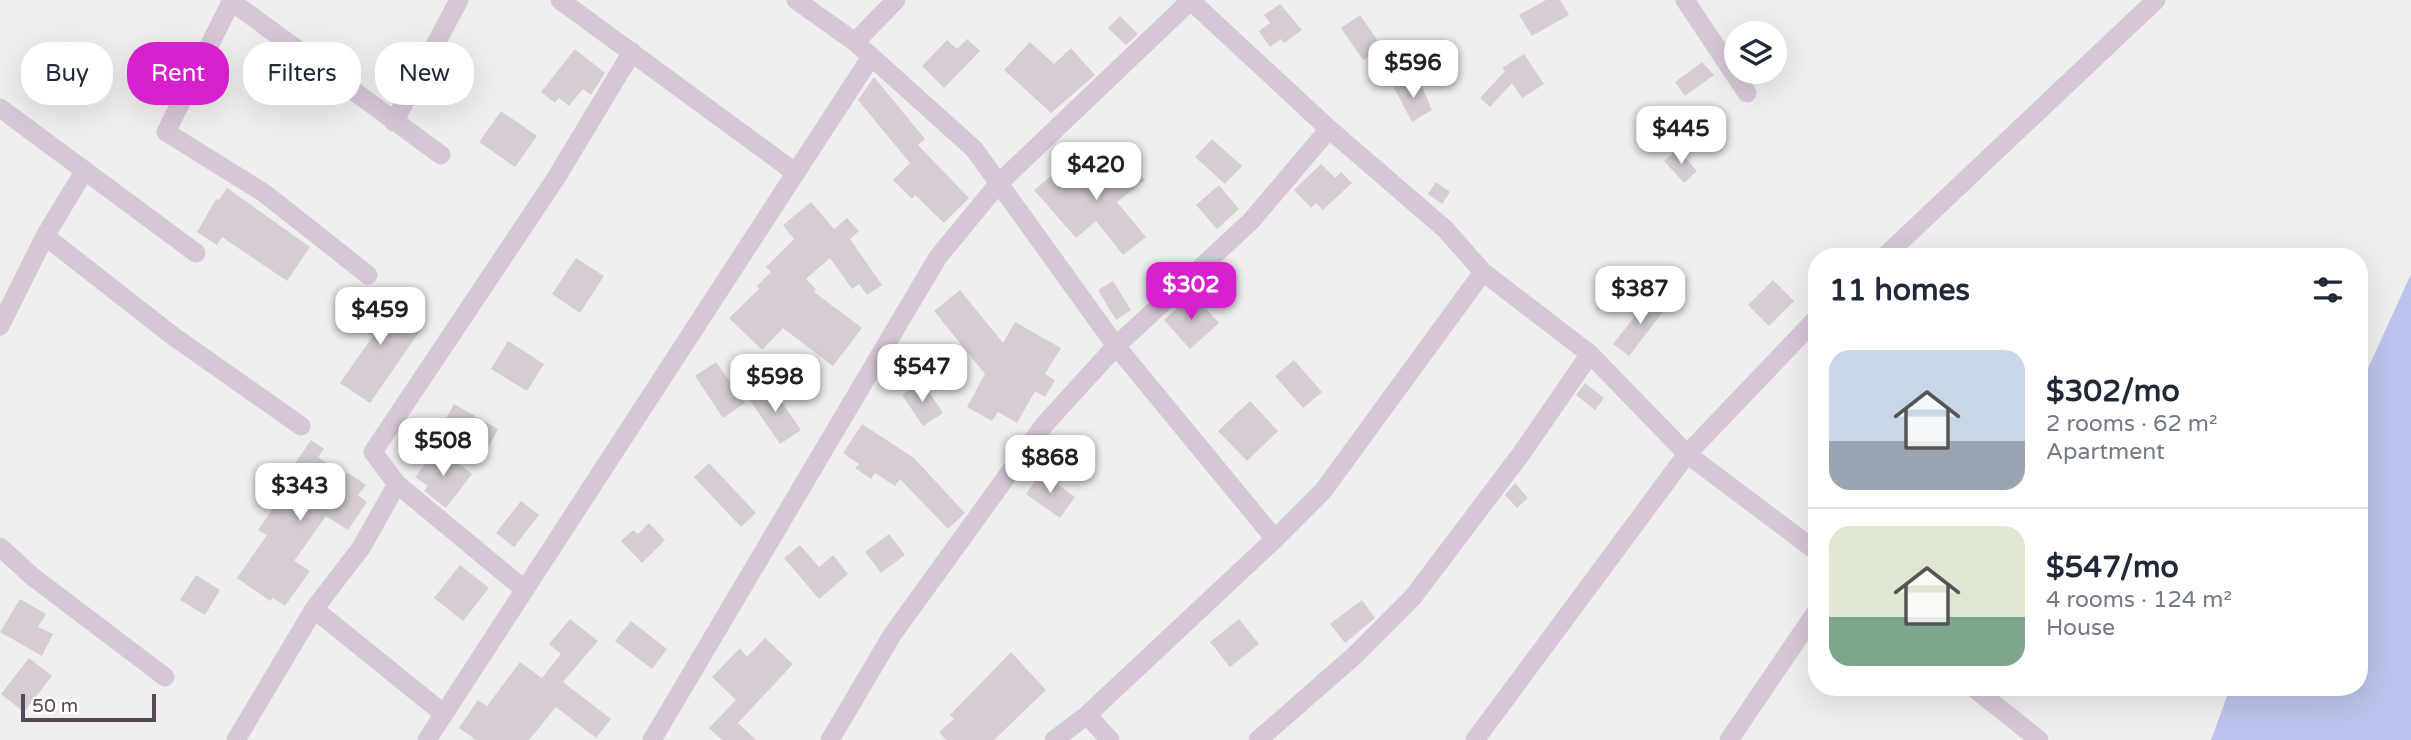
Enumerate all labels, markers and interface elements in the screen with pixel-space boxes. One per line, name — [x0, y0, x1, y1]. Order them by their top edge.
map controls — [1724, 21, 1787, 84]
button: layers — [1724, 21, 1787, 84]
pin: $596 — [1372, 41, 1454, 100]
chip: Buy — [21, 42, 113, 105]
chip: Rent — [127, 42, 229, 105]
chip: Filters — [243, 42, 361, 105]
chip: New — [375, 42, 474, 105]
text: $596 — [1384, 49, 1442, 77]
pin: $445 — [1640, 106, 1722, 166]
text: $445 — [1652, 115, 1710, 143]
pin: $420 — [1055, 142, 1137, 202]
text: $420 — [1067, 151, 1125, 179]
pin: $302 — [1150, 262, 1232, 322]
pin: $387 — [1599, 266, 1681, 326]
text: $302 — [1162, 271, 1220, 299]
icon: filters — [2309, 271, 2347, 309]
text: 11 homes — [1829, 272, 1970, 309]
text: $387 — [1611, 275, 1669, 303]
pin: $459 — [339, 288, 421, 347]
text: $459 — [351, 296, 409, 324]
pin: $547 — [881, 344, 963, 404]
text: $547 — [893, 353, 951, 381]
pin: $598 — [734, 354, 816, 414]
text: $598 — [746, 363, 804, 391]
text: $302/mo — [2046, 373, 2180, 410]
icon: home — [1885, 378, 1969, 462]
text: 2 rooms · 62 m² — [2046, 410, 2217, 438]
pin: $508 — [402, 419, 484, 478]
text: $508 — [414, 427, 472, 455]
pin: $868 — [1009, 435, 1091, 495]
text: Apartment — [2046, 438, 2165, 466]
text: $868 — [1021, 444, 1079, 472]
pin: $343 — [259, 463, 341, 523]
text: $343 — [271, 472, 329, 500]
text: $547/mo — [2046, 549, 2179, 586]
icon: home — [1885, 554, 1969, 638]
text: 4 rooms · 124 m² — [2046, 586, 2232, 614]
text: House — [2046, 614, 2115, 642]
scale bar — [21, 691, 156, 723]
text: 50 m — [32, 695, 78, 717]

